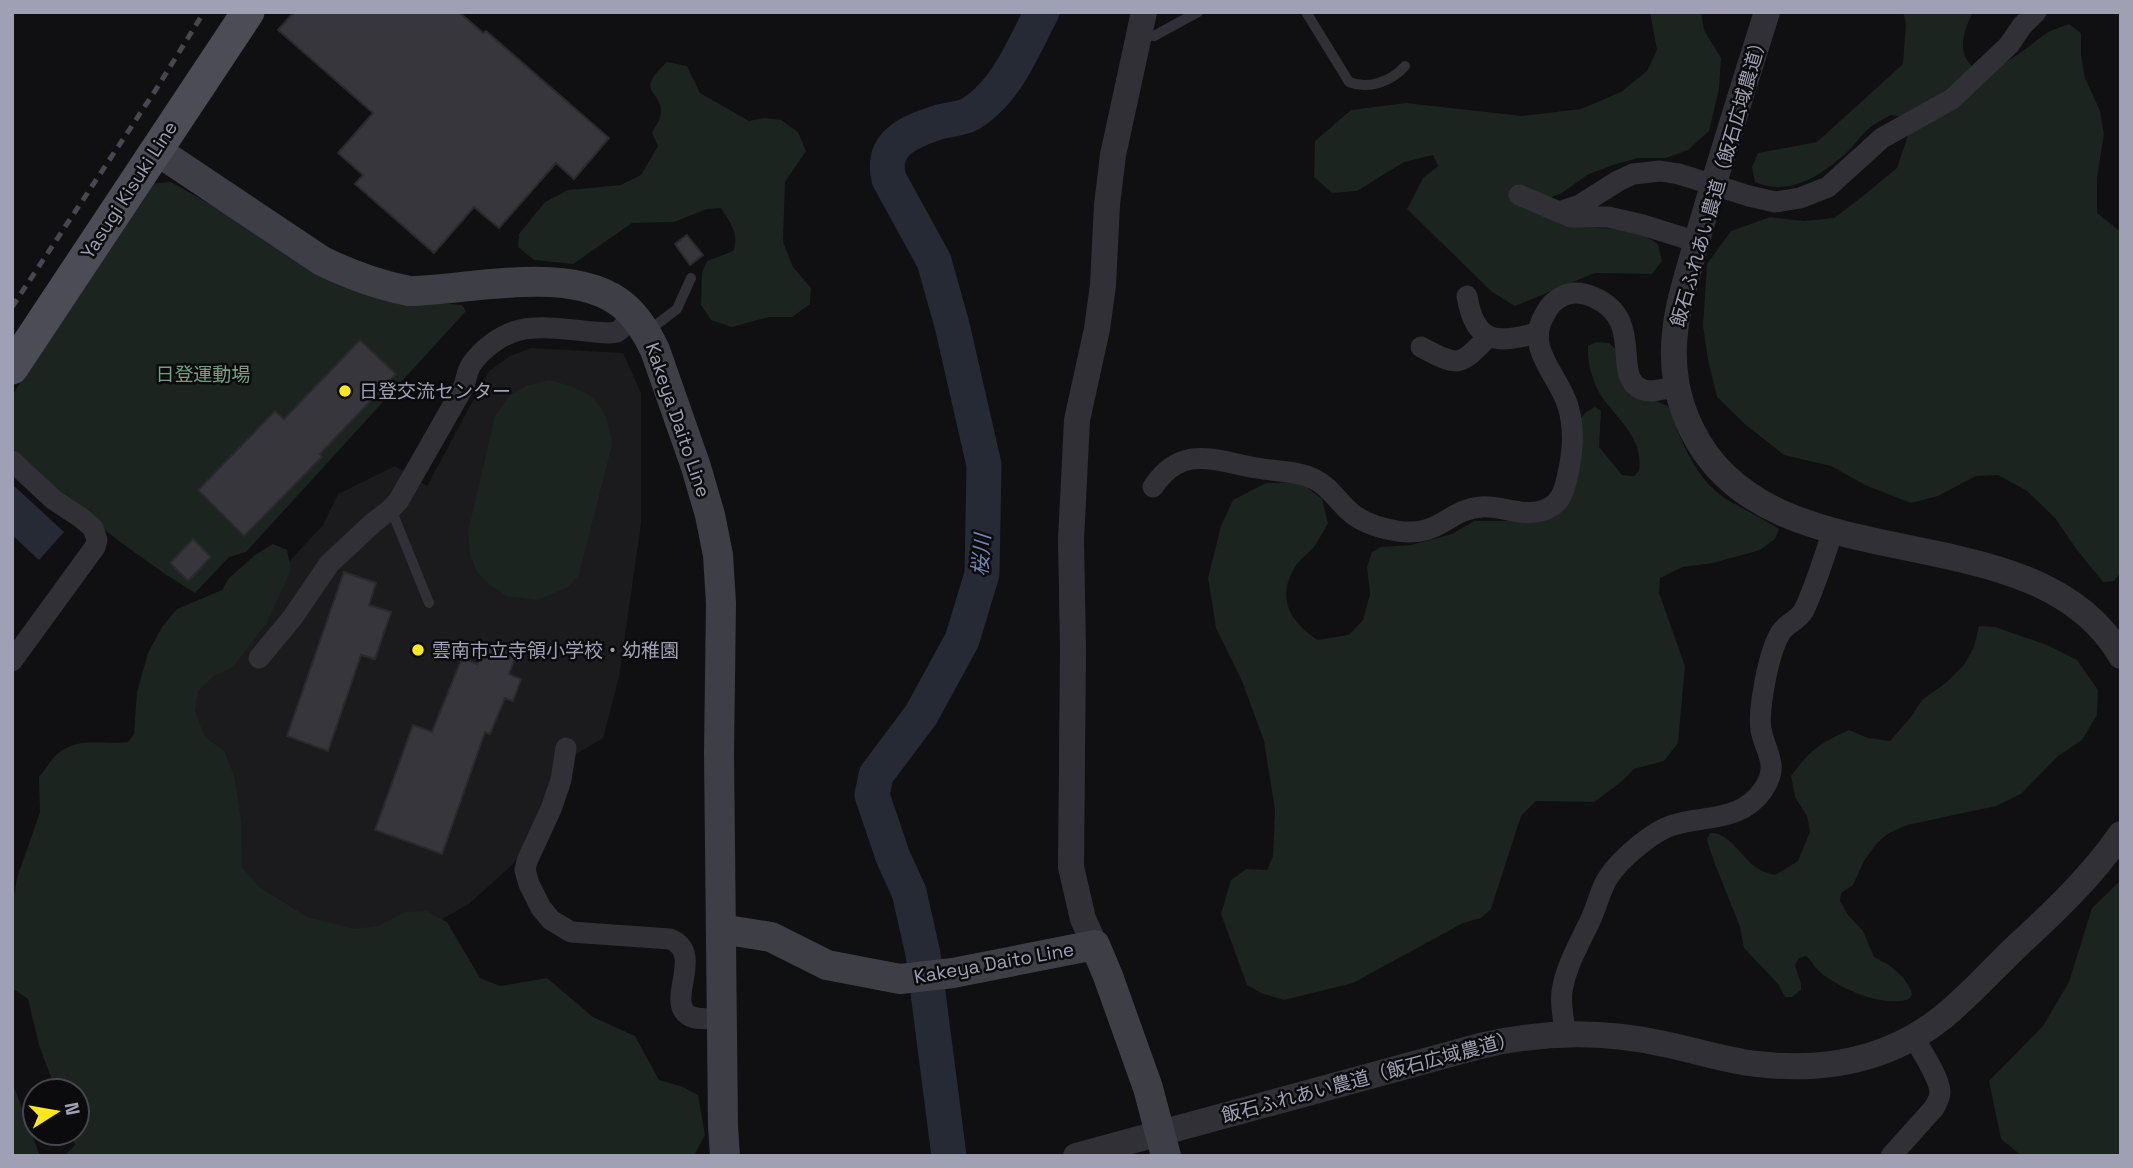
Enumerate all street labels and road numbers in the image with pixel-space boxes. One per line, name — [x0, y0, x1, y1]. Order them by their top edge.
street label: 飯石ふれあい農道（飯石広域農道） — [1665, 30, 1773, 330]
street label: Yasugi Kisuki Line — [75, 116, 183, 264]
street label: Kakeya Daito Line — [640, 339, 716, 501]
street label: Kakeya Daito Line — [912, 937, 1076, 989]
street label: 飯石ふれあい農道（飯石広域農道） — [1219, 1026, 1519, 1128]

